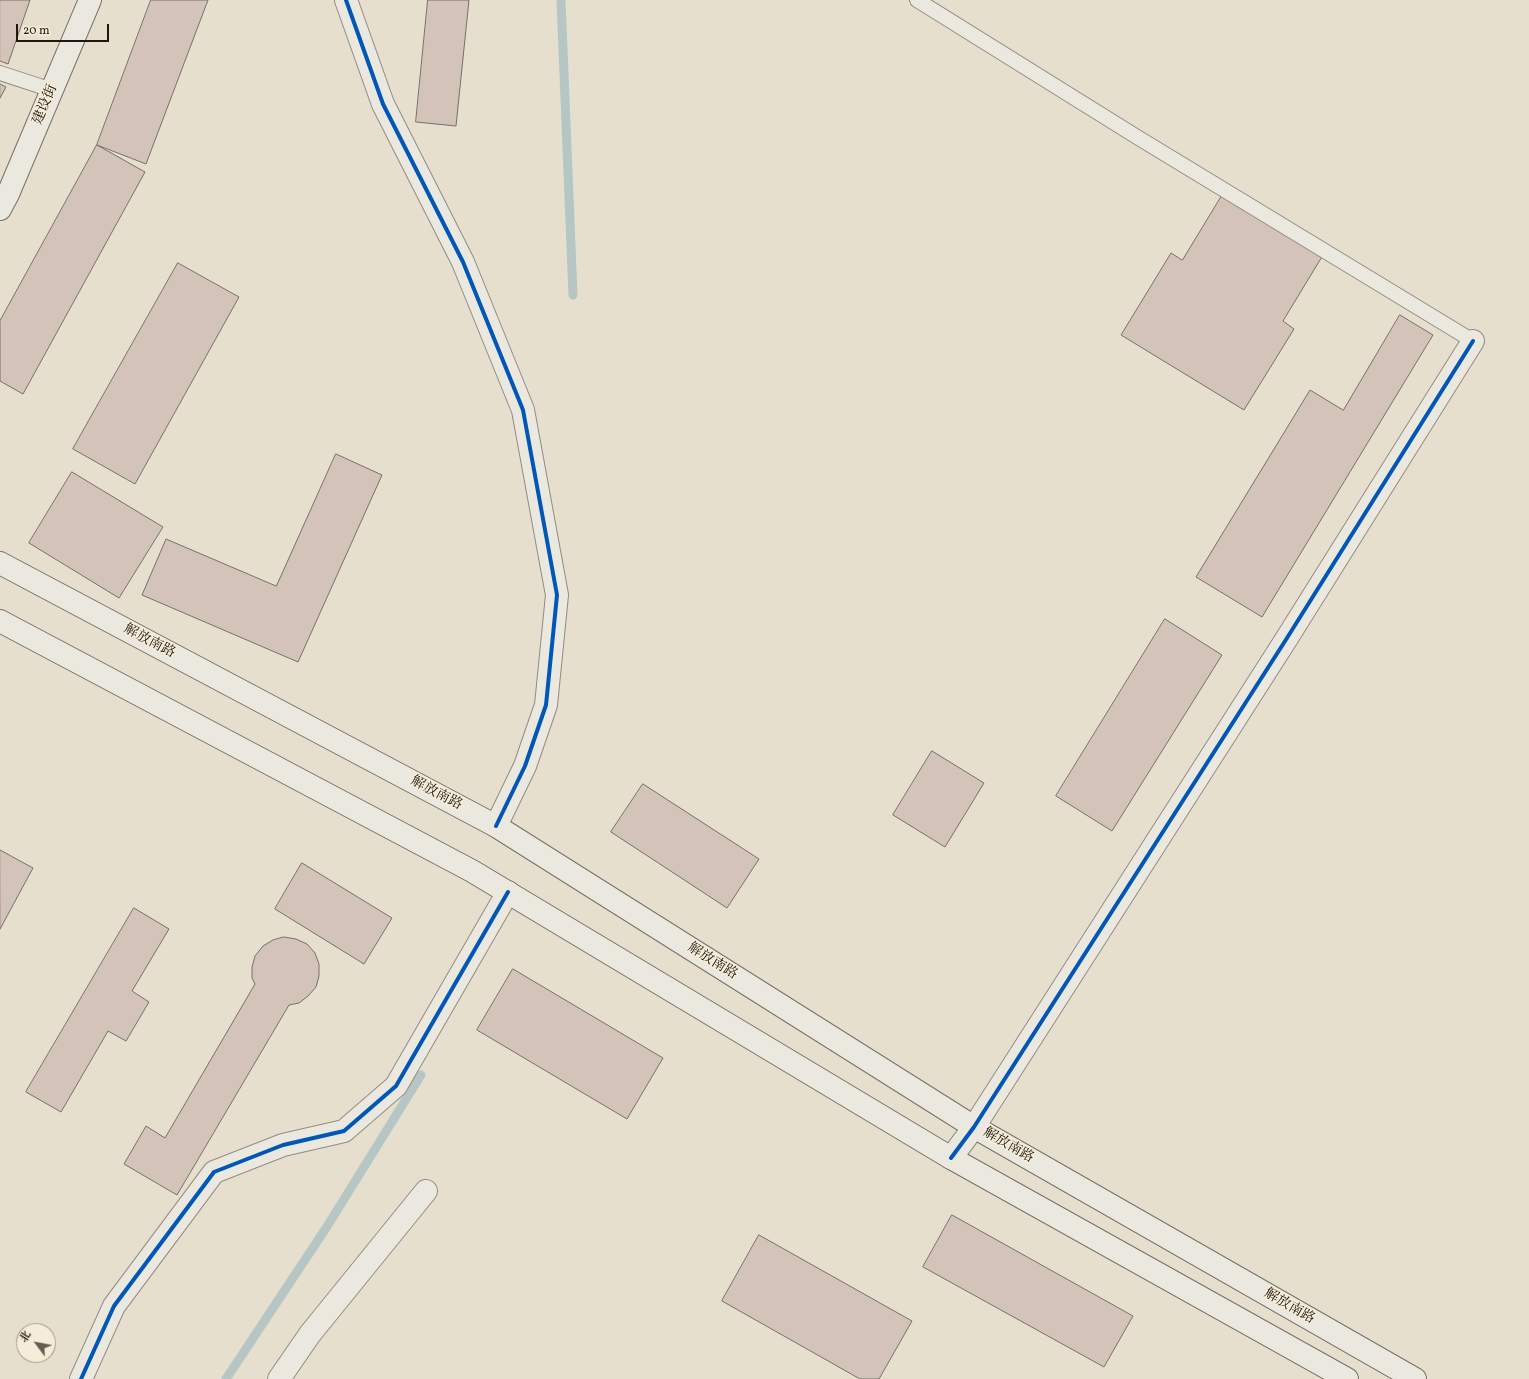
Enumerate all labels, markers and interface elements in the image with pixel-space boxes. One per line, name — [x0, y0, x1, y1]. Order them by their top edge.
scale bar — [18, 16, 111, 42]
text: 20 m — [23, 23, 50, 39]
street label: 建设街 — [30, 82, 62, 128]
street label: 解放南路 — [120, 621, 178, 663]
street label: 解放南路 — [407, 773, 465, 815]
street label: 解放南路 — [684, 940, 740, 984]
street label: 解放南路 — [980, 1125, 1036, 1167]
street label: 解放南路 — [1261, 1286, 1317, 1328]
north arrow — [16, 1323, 56, 1363]
text: 北 — [17, 1328, 36, 1346]

